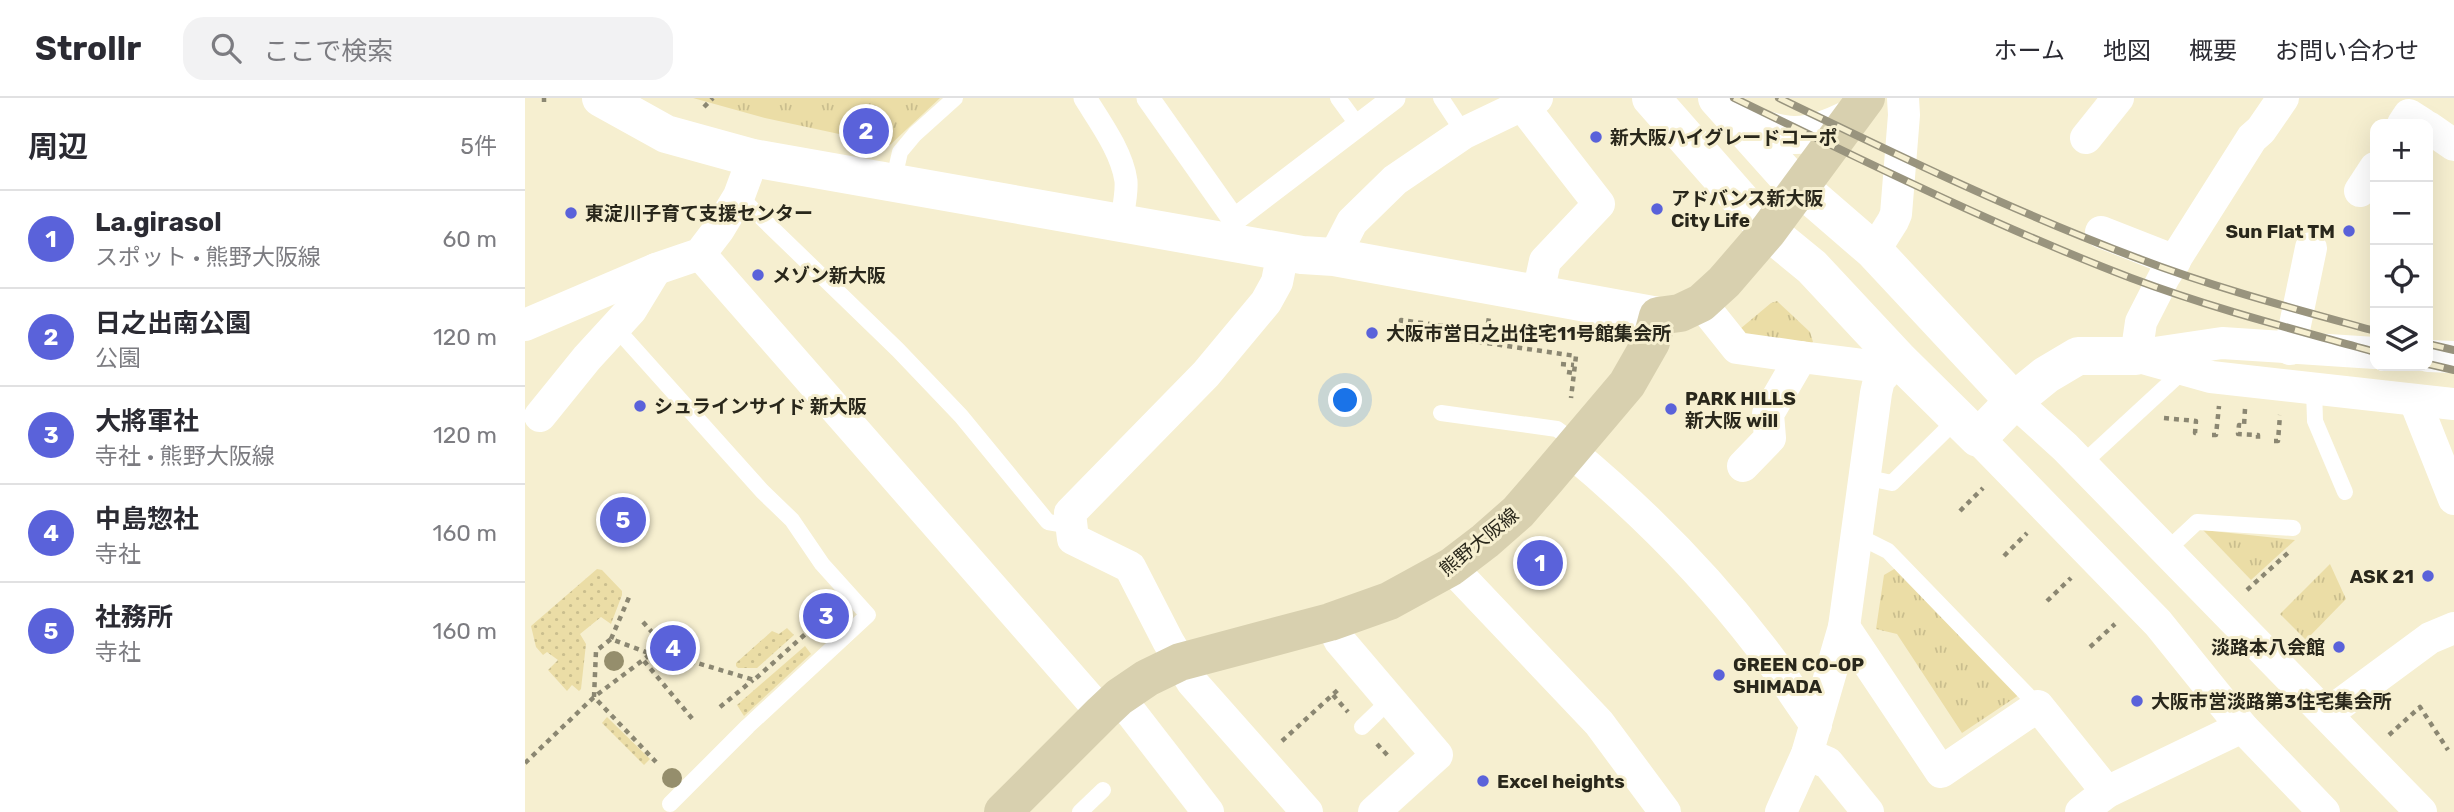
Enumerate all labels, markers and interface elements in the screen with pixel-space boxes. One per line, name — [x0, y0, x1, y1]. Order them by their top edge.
search box — [183, 17, 673, 80]
text: Strollr — [35, 29, 141, 68]
icon: search — [207, 29, 245, 67]
text: ここで検索 — [263, 36, 393, 67]
text: ホーム — [1994, 37, 2065, 65]
text: 地図 — [2103, 37, 2151, 65]
text: 概要 — [2189, 37, 2237, 65]
text: お問い合わせ — [2275, 37, 2419, 65]
pin: 2 — [843, 105, 889, 157]
map controls — [2370, 119, 2433, 371]
button: + — [2370, 119, 2433, 182]
place label: 新大阪ハイグレードコーポ — [1610, 126, 1837, 149]
text: 周辺 — [28, 129, 88, 165]
marker: 新大阪ハイグレードコーポ — [1588, 129, 1604, 145]
text: 5件 — [460, 132, 497, 160]
button: − — [2370, 182, 2433, 245]
place label: アドバンス新大阪 City Life — [1671, 187, 1824, 232]
marker: アドバンス新大阪 City Life — [1649, 201, 1665, 217]
place label: 東淀川子育て支援センター — [585, 202, 813, 225]
marker: 東淀川子育て支援センター — [563, 205, 579, 221]
text: La.girasol — [95, 207, 222, 238]
place label: Sun Flat TM — [2225, 220, 2335, 243]
marker: Sun Flat TM — [2341, 223, 2357, 239]
text: 1 — [45, 225, 57, 253]
text: 60 m — [442, 225, 497, 253]
text: スポット · 熊野大阪線 — [95, 243, 321, 271]
button: locate — [2370, 245, 2433, 308]
place label: メゾン新大阪 — [772, 264, 886, 287]
marker: メゾン新大阪 — [750, 267, 766, 283]
text: 日之出南公園 — [95, 308, 251, 339]
button: layers — [2370, 308, 2433, 371]
place label: 大阪市営日之出住宅11号館集会所 — [1386, 322, 1671, 345]
text: 2 — [44, 323, 58, 351]
text: 120 m — [433, 323, 497, 351]
marker: 大阪市営日之出住宅11号館集会所 — [1364, 325, 1380, 341]
text: 公園 — [95, 344, 141, 372]
your location — [1328, 383, 1362, 417]
place label: PARK HILLS 新大阪 will — [1685, 387, 1796, 432]
place label: シュラインサイド 新大阪 — [654, 395, 867, 418]
marker: シュラインサイド 新大阪 — [632, 398, 648, 414]
marker: PARK HILLS 新大阪 will — [1663, 401, 1679, 417]
text: 大將軍社 — [95, 406, 199, 437]
text: 3 — [43, 421, 59, 449]
text: 120 m — [433, 421, 497, 449]
text: 寺社 · 熊野大阪線 — [95, 442, 275, 470]
pin: 5 — [600, 494, 646, 546]
street label: 熊野大阪線 — [1435, 503, 1523, 581]
text: 中島惣社 — [95, 504, 199, 535]
text: 4 — [43, 519, 59, 547]
text: 160 m — [433, 519, 497, 547]
pin: 1 — [1517, 537, 1563, 589]
text: 寺社 — [95, 540, 141, 568]
place label: ASK 21 — [2350, 565, 2414, 588]
marker: ASK 21 — [2420, 568, 2436, 584]
pin: 3 — [803, 590, 849, 642]
text: 社務所 — [95, 602, 173, 633]
text: 5 — [44, 617, 58, 645]
text: 160 m — [433, 617, 497, 645]
pin: 4 — [650, 622, 696, 674]
place label: 淡路本八会館 — [2211, 636, 2325, 659]
text: 寺社 — [95, 638, 141, 666]
marker: 淡路本八会館 — [2331, 639, 2347, 655]
place label: GREEN CO-OP SHIMADA — [1733, 653, 1864, 698]
marker: GREEN CO-OP SHIMADA — [1711, 667, 1727, 683]
place label: 大阪市営淡路第3住宅集会所 — [2151, 690, 2392, 713]
marker: 大阪市営淡路第3住宅集会所 — [2129, 693, 2145, 709]
place label: Excel heights — [1497, 770, 1625, 793]
marker: Excel heights — [1475, 773, 1491, 789]

